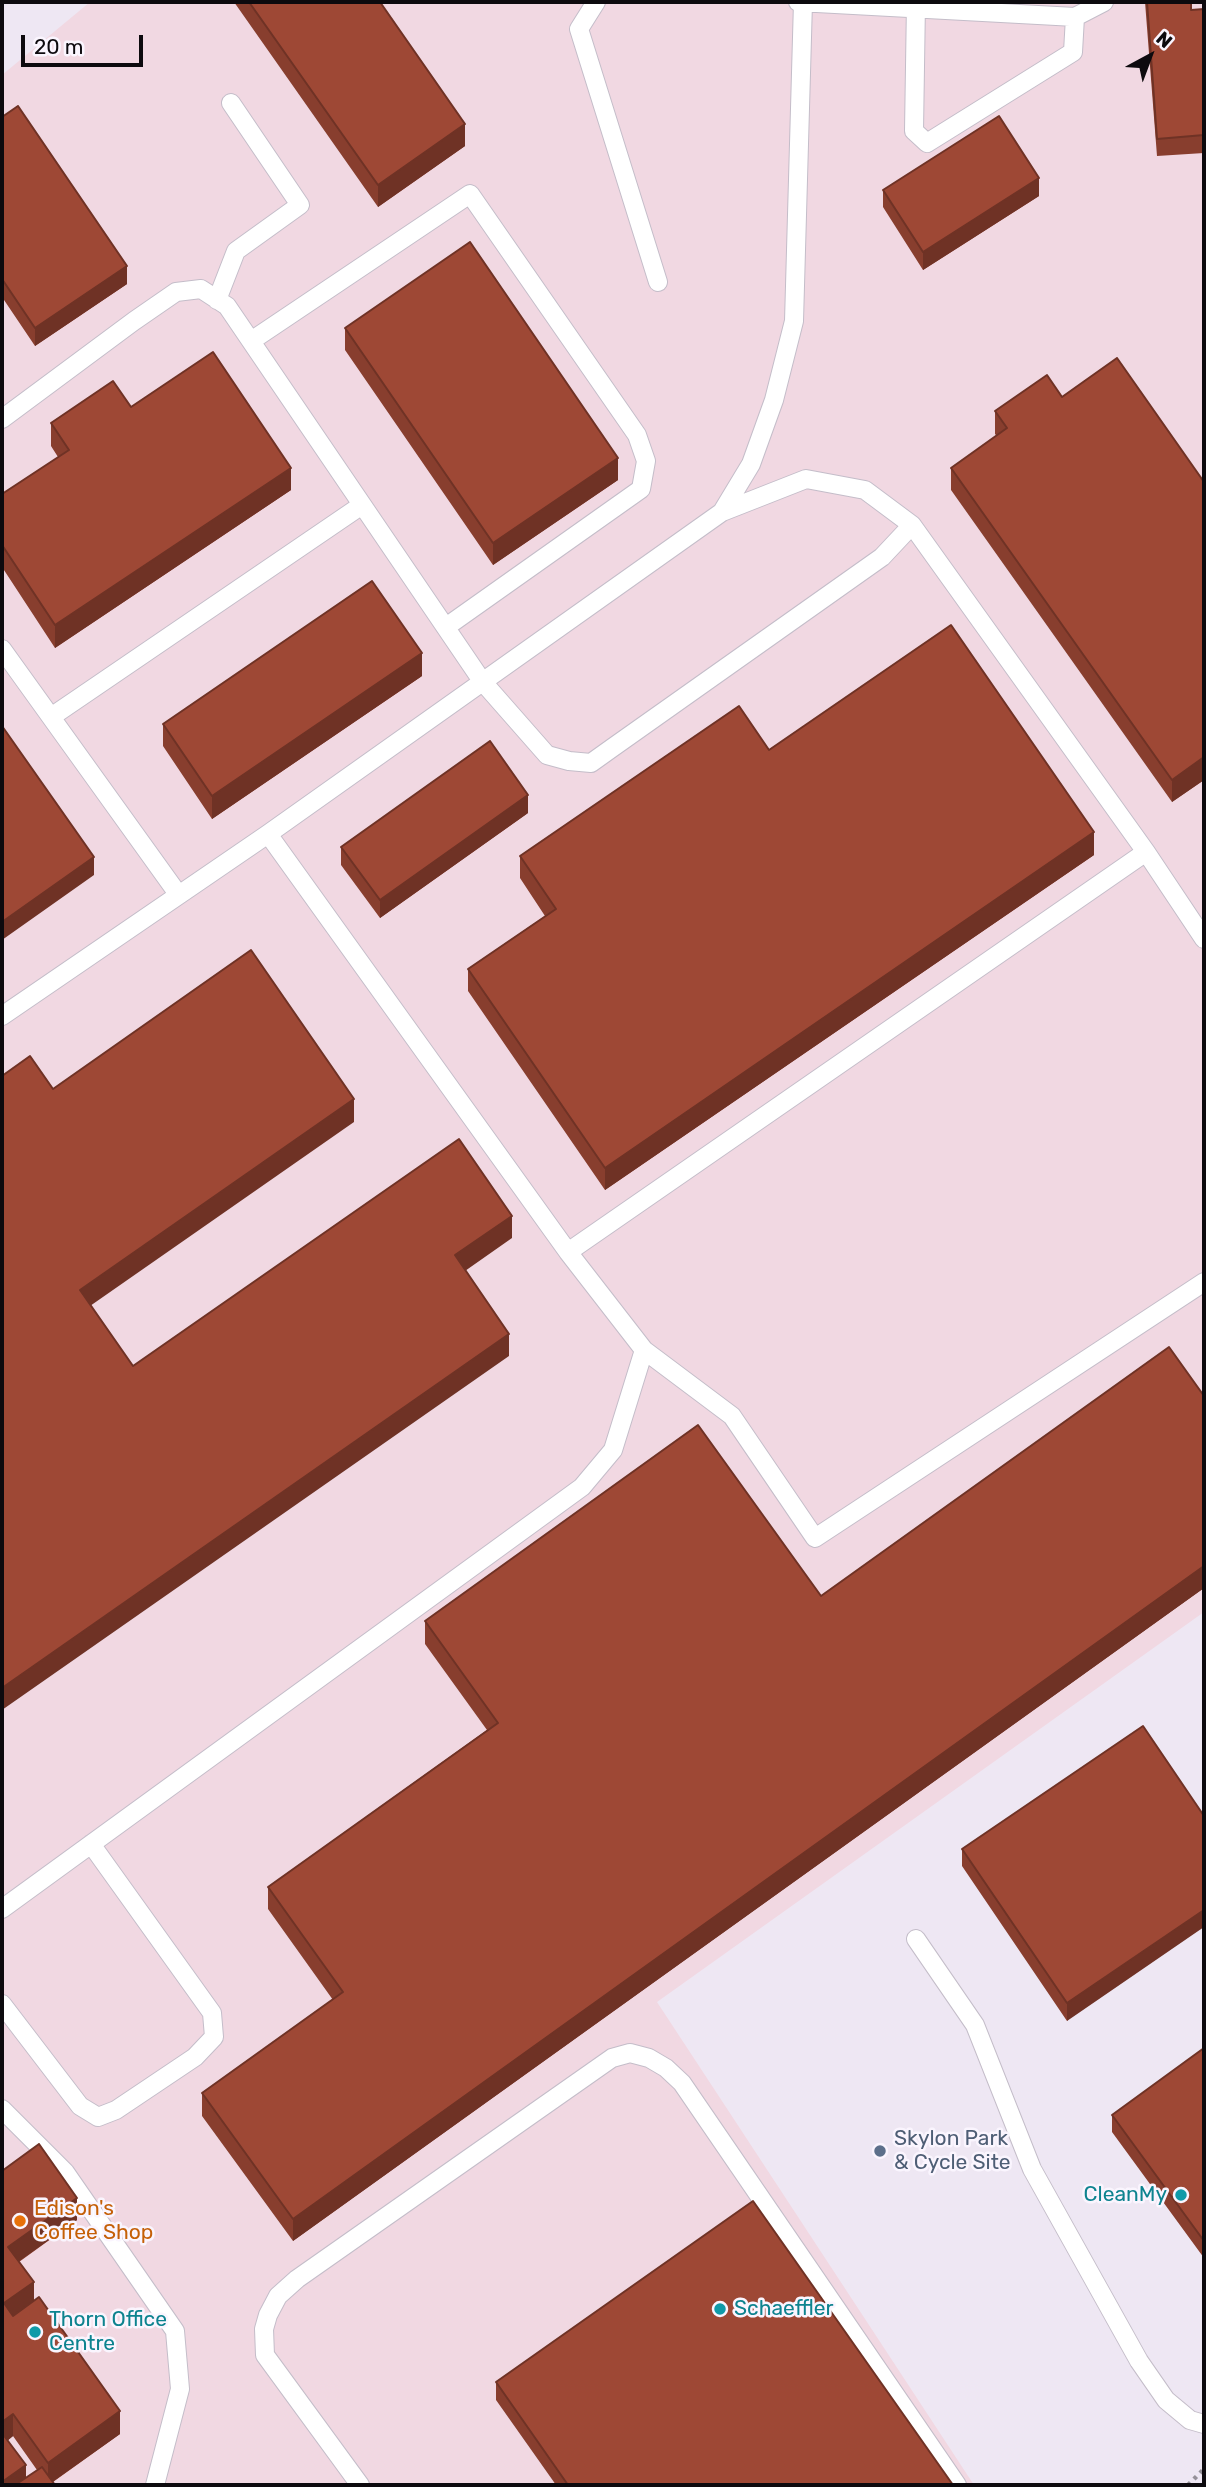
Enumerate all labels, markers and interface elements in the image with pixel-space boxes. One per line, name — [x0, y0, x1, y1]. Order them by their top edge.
scale bar — [24, 21, 147, 65]
north arrow — [1115, 21, 1185, 91]
text: N — [1151, 27, 1177, 53]
text: 20 m — [34, 34, 83, 59]
place label: Skylon Park & Cycle Site — [894, 2126, 1011, 2176]
marker: Skylon Park & Cycle Site — [872, 2143, 888, 2159]
place label: CleanMy — [1084, 2182, 1167, 2208]
marker: CleanMy — [1173, 2187, 1189, 2203]
place label: Edison's Coffee Shop — [34, 2196, 153, 2246]
marker: Edison's Coffee Shop — [12, 2213, 28, 2229]
place label: Schaeffler — [734, 2296, 833, 2322]
marker: Schaeffler — [712, 2301, 728, 2317]
place label: Thorn Office Centre — [49, 2307, 167, 2357]
marker: Thorn Office Centre — [27, 2324, 43, 2340]

